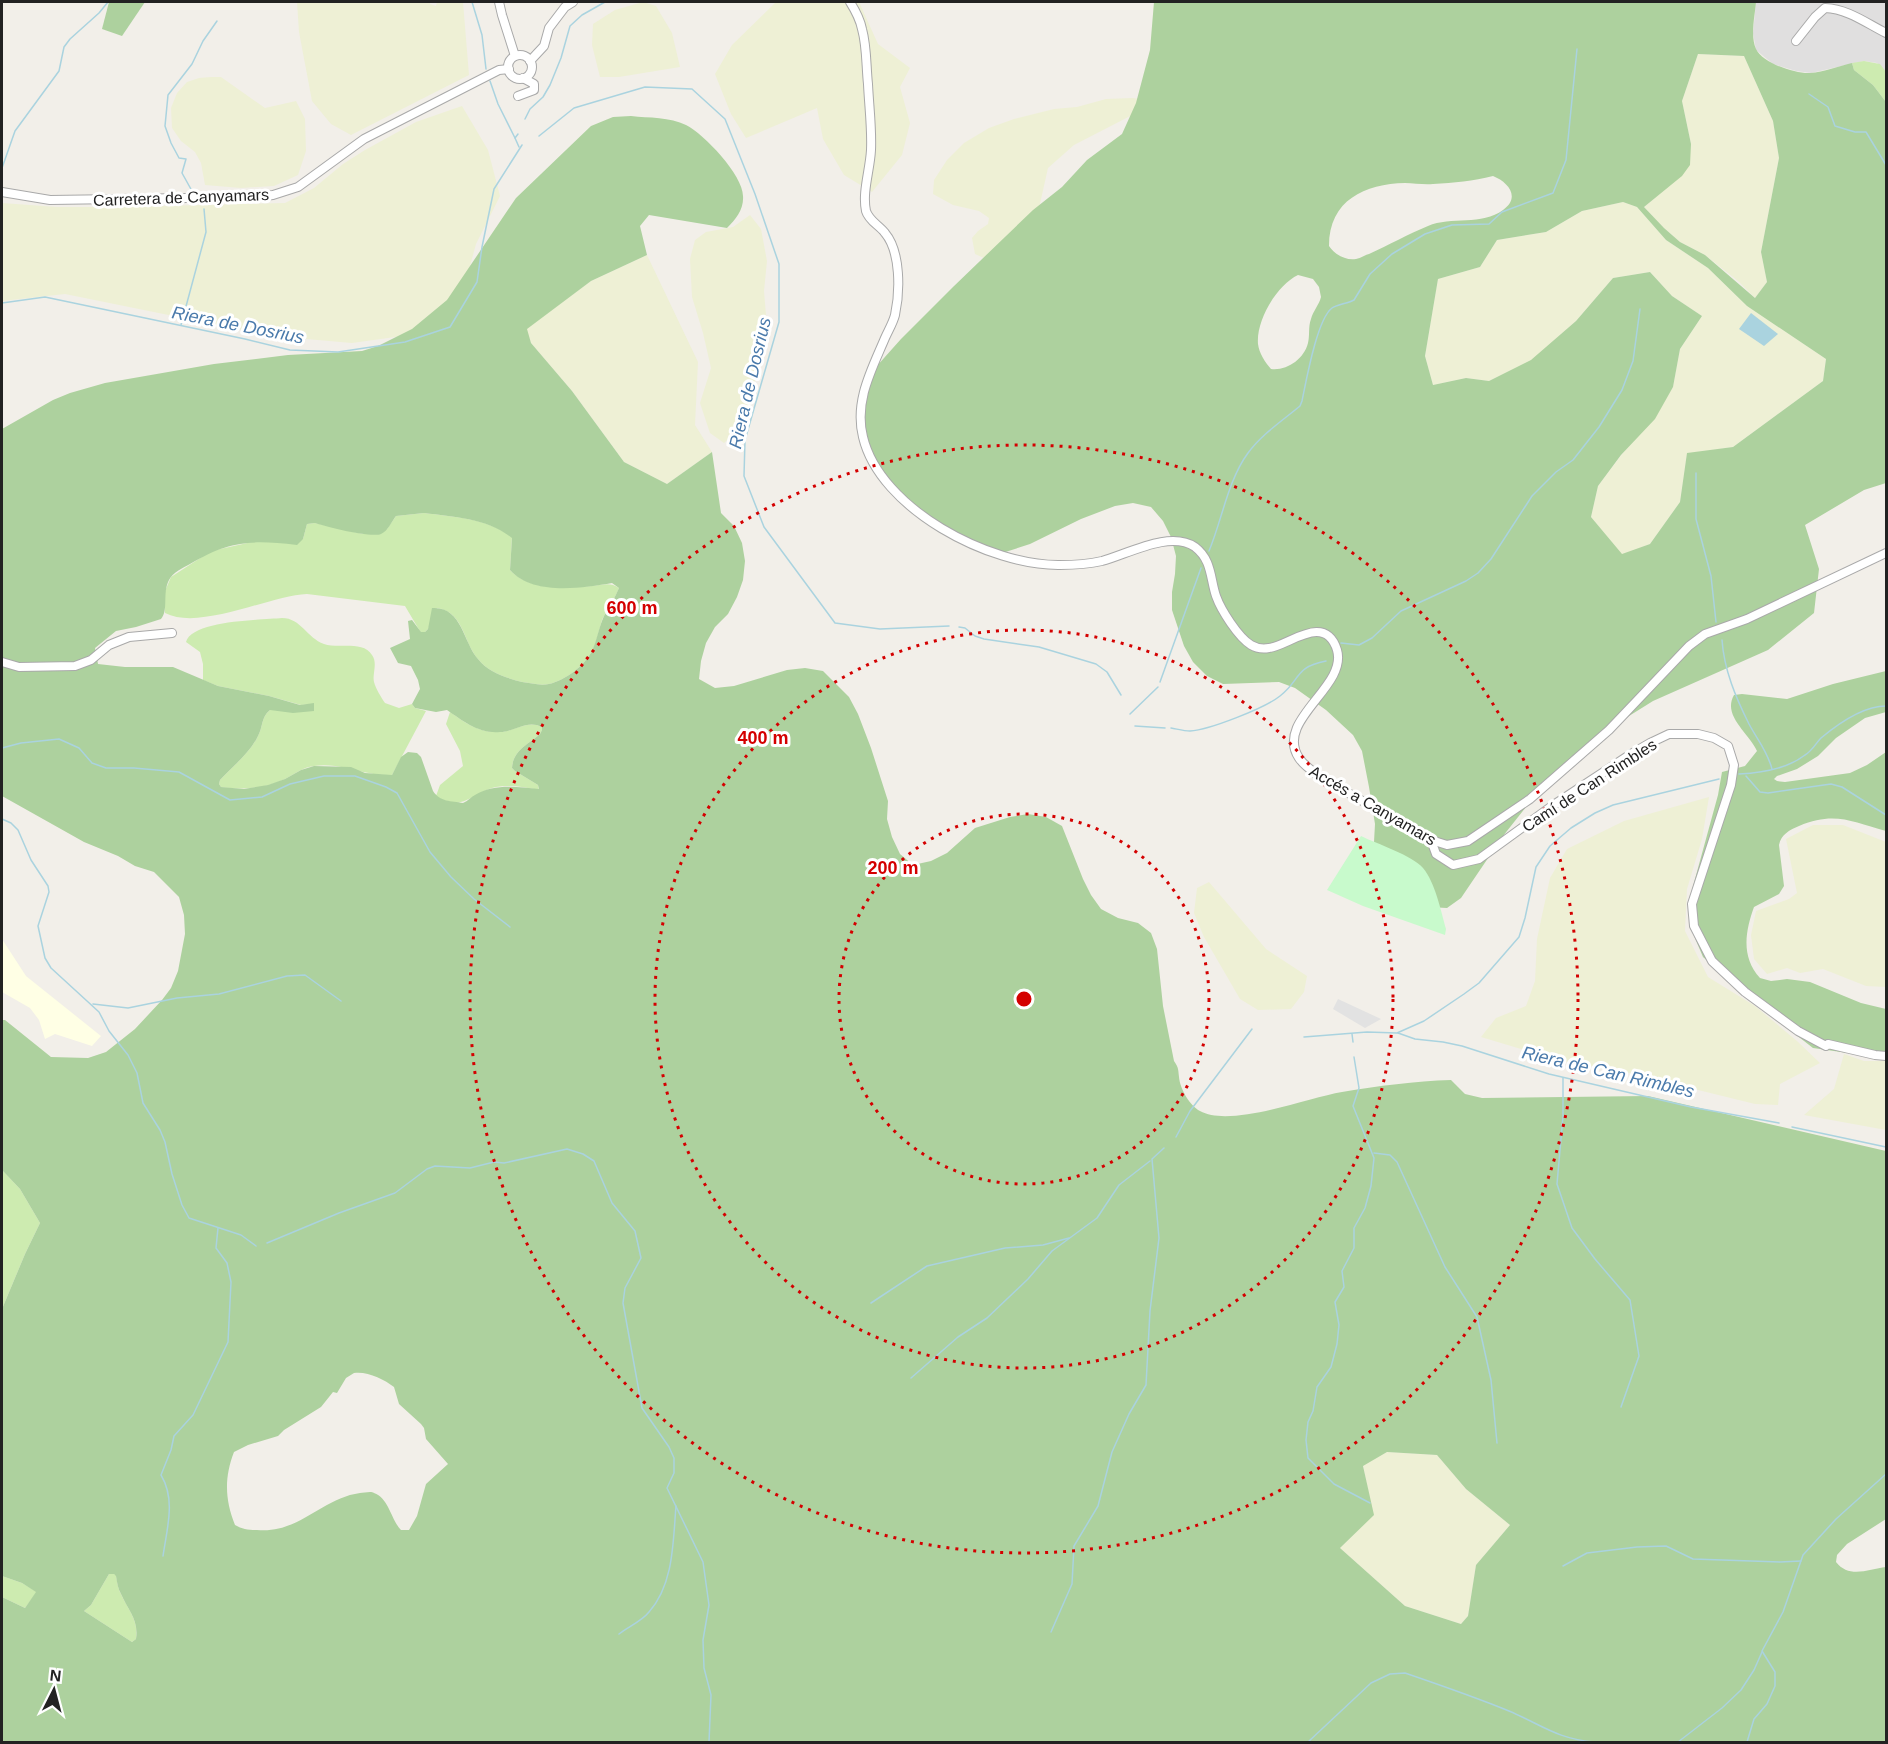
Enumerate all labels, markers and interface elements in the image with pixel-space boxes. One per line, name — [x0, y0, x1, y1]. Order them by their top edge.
street label: Carretera de Canyamars — [93, 186, 269, 209]
water label: Riera de Dosrius — [170, 302, 306, 348]
water label: Riera de Dosrius — [725, 315, 775, 451]
text: 600 m — [606, 598, 658, 618]
text: 400 m — [737, 728, 789, 748]
street label: Camí de Can Rimbles — [1519, 736, 1660, 835]
street label: Accés a Canyamars — [1307, 762, 1439, 849]
text: 200 m — [867, 858, 919, 878]
centre of rings — [1014, 989, 1034, 1009]
water label: Riera de Can Rimbles — [1520, 1042, 1696, 1102]
north arrow — [24, 1660, 84, 1720]
text: N — [49, 1667, 62, 1685]

